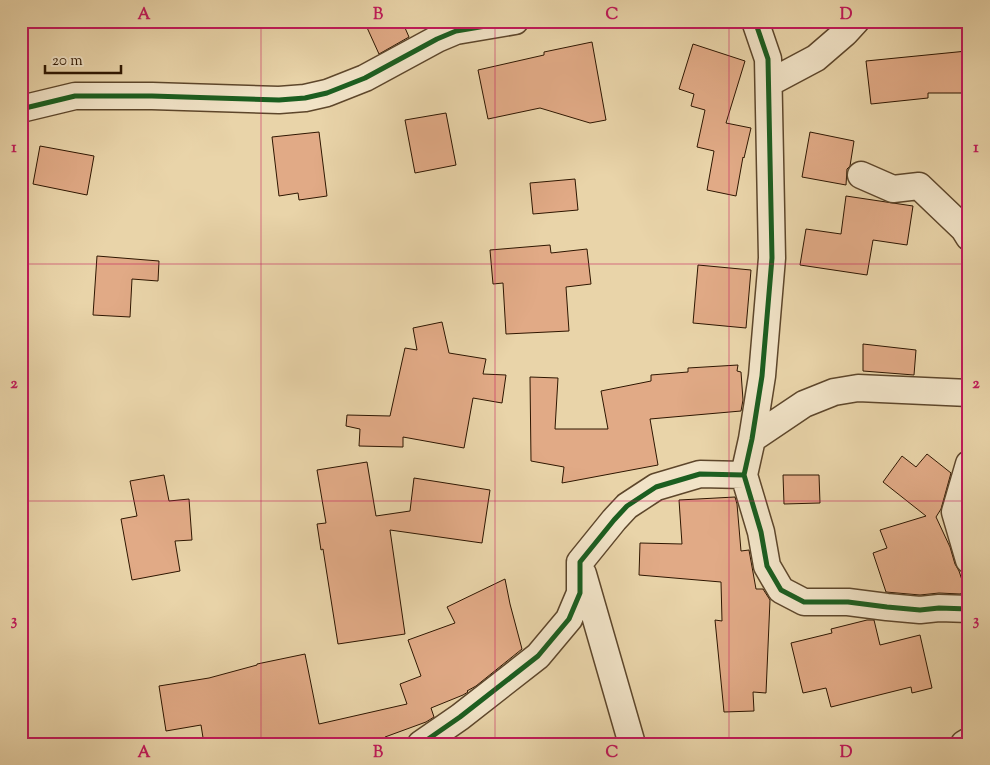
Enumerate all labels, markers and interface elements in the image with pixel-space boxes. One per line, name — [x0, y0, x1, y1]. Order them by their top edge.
text: A — [138, 4, 151, 27]
text: B — [373, 4, 383, 27]
text: C — [606, 4, 619, 27]
text: D — [840, 4, 853, 27]
scale bar — [45, 42, 121, 74]
text: 20 m — [52, 51, 83, 72]
text: 1 — [11, 137, 17, 160]
text: 1 — [973, 137, 979, 160]
text: 2 — [10, 373, 18, 396]
text: 2 — [972, 373, 980, 396]
text: 3 — [11, 610, 18, 633]
text: 3 — [973, 610, 980, 633]
text: A — [138, 742, 151, 765]
text: B — [373, 742, 383, 765]
text: C — [606, 742, 619, 765]
text: D — [840, 742, 853, 765]

